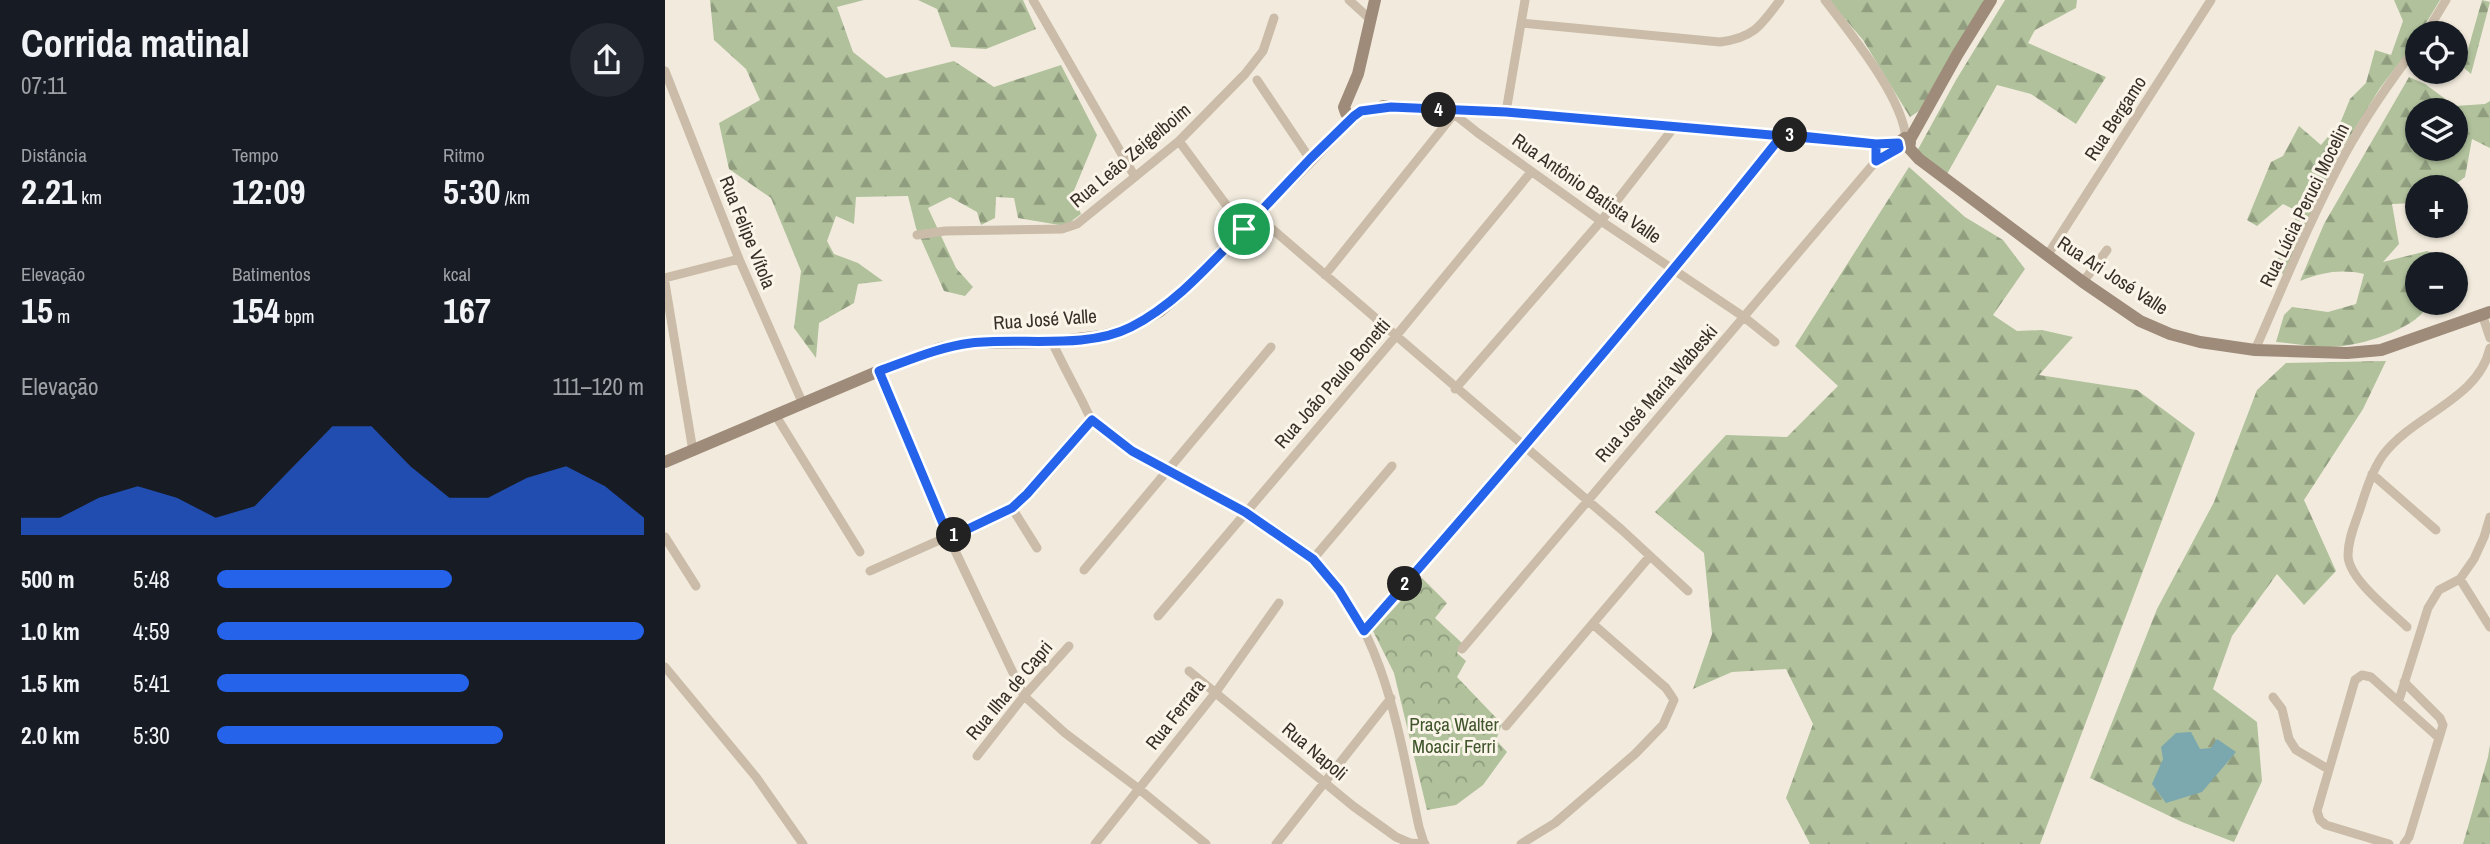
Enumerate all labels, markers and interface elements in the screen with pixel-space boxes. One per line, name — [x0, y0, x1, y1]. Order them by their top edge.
text: Corrida matinal — [21, 18, 250, 69]
map controls — [2405, 21, 2468, 315]
button: locate — [2405, 21, 2468, 84]
button: share — [570, 23, 644, 97]
text: 07:11 — [21, 70, 67, 101]
street label: Rua Bergamo — [2078, 71, 2152, 165]
pin: 4 — [1421, 92, 1457, 128]
text: 4 — [1434, 96, 1443, 122]
street label: Rua Leão Zeigelboim — [1064, 97, 1196, 213]
button: layers — [2405, 98, 2468, 161]
pin: 3 — [1773, 118, 1807, 152]
street label: Rua Lúcia Peruci Mocelin — [2253, 119, 2355, 291]
text: 3 — [1785, 121, 1794, 147]
street label: Rua Antônio Batista Valle — [1507, 127, 1667, 249]
text: Distância — [21, 142, 87, 168]
text: Tempo — [232, 142, 279, 168]
text: Ritmo — [443, 142, 485, 168]
text: 2.21 — [21, 168, 77, 215]
text: 12:09 — [232, 168, 305, 215]
text: 5:30 — [443, 168, 500, 215]
street label: Rua Felipe Vítola — [714, 172, 783, 293]
button: + — [2405, 175, 2468, 238]
text: km — [77, 184, 102, 210]
text: /km — [500, 184, 530, 210]
pin — [1214, 199, 1274, 259]
icon: arrive — [1225, 210, 1263, 248]
street label: Rua Ari José Valle — [2053, 229, 2173, 321]
button: − — [2405, 252, 2468, 315]
text: Elevação — [21, 261, 85, 287]
text: Batimentos — [232, 261, 311, 287]
text: kcal — [443, 261, 471, 287]
text: 15 — [21, 287, 53, 334]
text: 154 — [232, 287, 280, 334]
text: 167 — [443, 287, 491, 334]
street label: Rua José Valle — [992, 302, 1098, 336]
text: m — [53, 303, 70, 329]
text: bpm — [280, 303, 315, 329]
street label: Rua João Paulo Bonetti — [1268, 312, 1396, 454]
street label: Rua José Maria Wabeski — [1589, 319, 1723, 467]
text: Elevação — [21, 371, 99, 402]
text: 111–120 m — [552, 371, 644, 402]
pin: 1 — [937, 518, 971, 552]
text: 1 — [949, 521, 958, 547]
text: 500 m — [21, 564, 74, 595]
text: 5:48 — [133, 564, 170, 595]
pin: 2 — [1387, 566, 1423, 602]
text: 2 — [1400, 570, 1409, 596]
text: 1.0 km — [21, 616, 80, 647]
text: 4:59 — [133, 616, 170, 647]
street label: Rua Ilha de Capri — [960, 635, 1058, 745]
text: 1.5 km — [21, 668, 80, 699]
text: 5:41 — [133, 668, 170, 699]
street label: Rua Ferrara — [1139, 673, 1211, 755]
park label: Praça Walter Moacir Ferri — [1409, 711, 1500, 759]
street label: Rua Napoli — [1277, 716, 1353, 786]
text: 2.0 km — [21, 720, 80, 751]
text: 5:30 — [133, 720, 170, 751]

